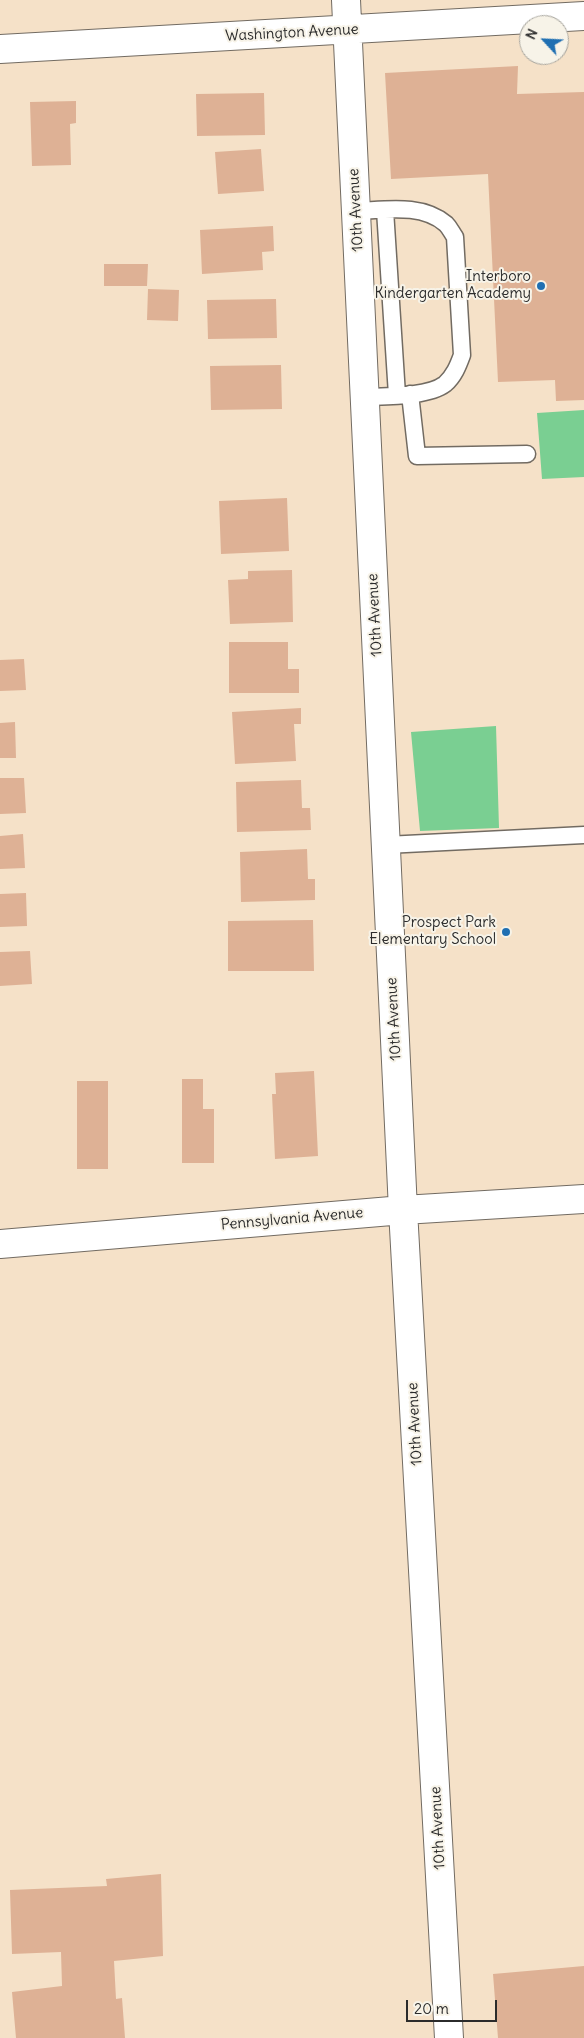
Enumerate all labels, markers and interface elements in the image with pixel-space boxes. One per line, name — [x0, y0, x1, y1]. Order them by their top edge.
north arrow — [519, 15, 569, 65]
street label: Washington Avenue — [225, 21, 359, 45]
text: N — [521, 26, 542, 42]
street label: 10th Avenue — [345, 168, 367, 252]
place label: Interboro Kindergarten Academy — [375, 268, 531, 303]
marker: Interboro Kindergarten Academy — [535, 280, 547, 292]
street label: 10th Avenue — [364, 573, 386, 657]
place label: Prospect Park Elementary School — [369, 914, 496, 949]
marker: Prospect Park Elementary School — [500, 926, 512, 938]
street label: 10th Avenue — [383, 977, 405, 1061]
street label: Pennsylvania Avenue — [220, 1204, 364, 1234]
street label: 10th Avenue — [404, 1382, 426, 1466]
street label: 10th Avenue — [427, 1786, 449, 1870]
scale bar — [409, 1990, 500, 2022]
text: 20 m — [414, 1999, 449, 2018]

